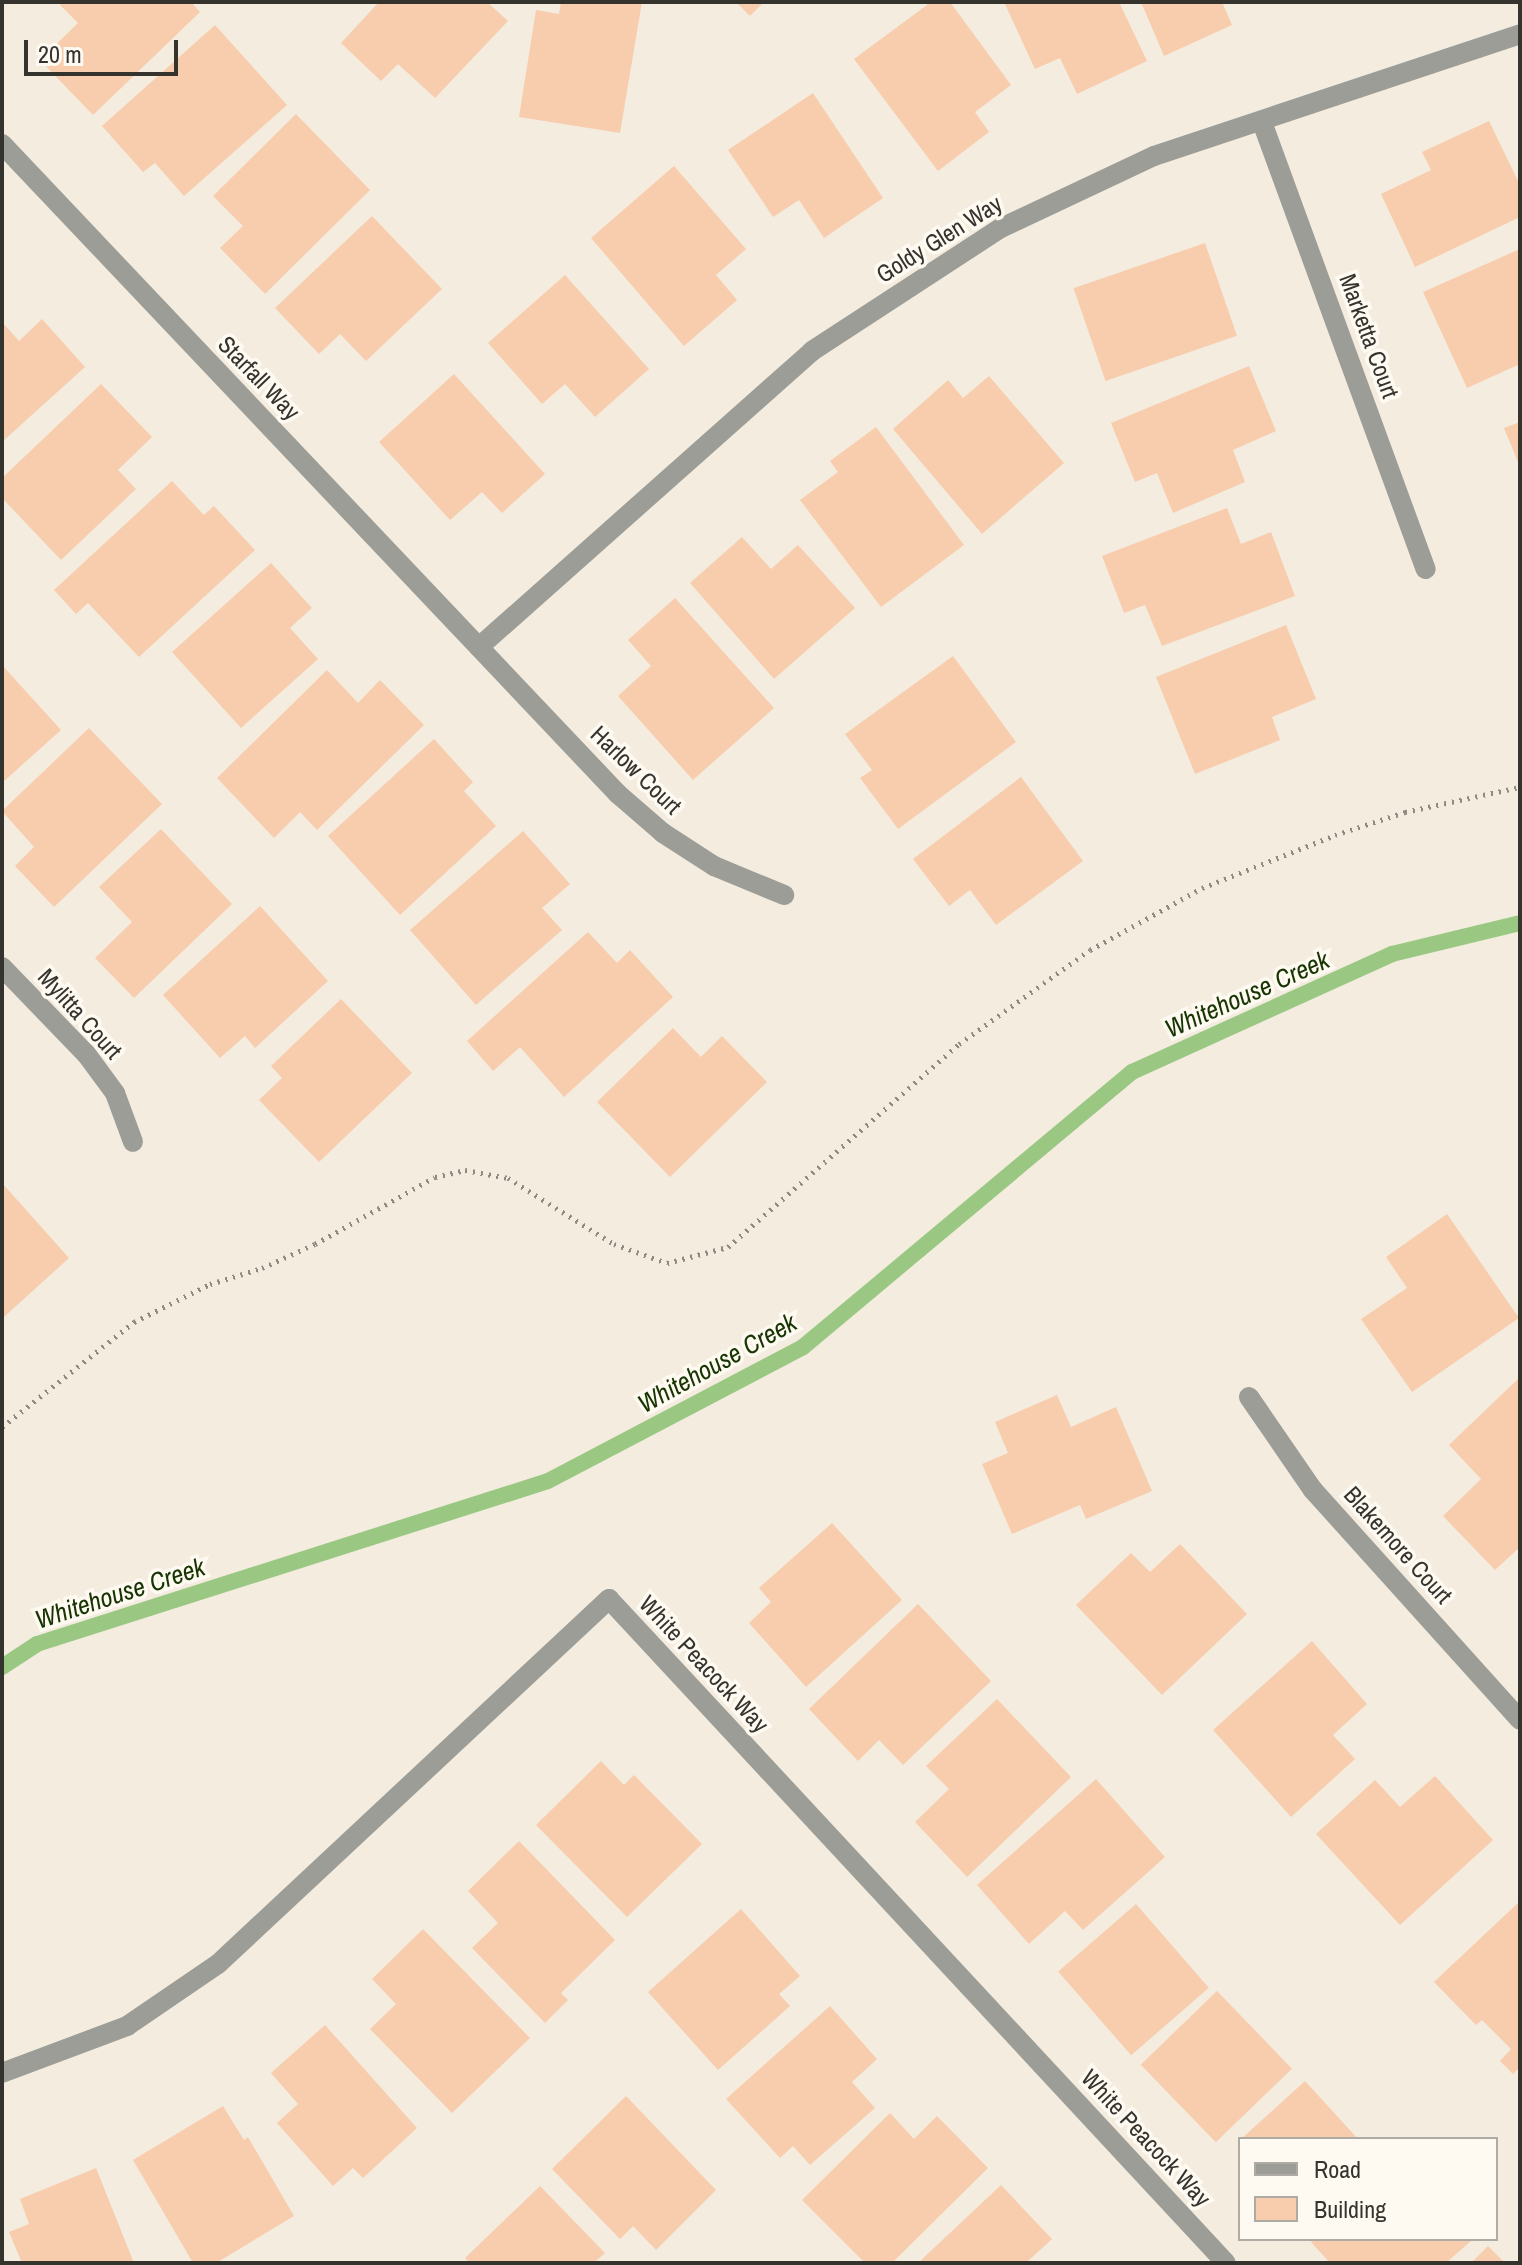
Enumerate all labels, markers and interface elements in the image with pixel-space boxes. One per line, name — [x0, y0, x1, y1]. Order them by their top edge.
scale bar — [28, 24, 182, 74]
text: 20 m — [38, 38, 82, 70]
street label: Goldy Glen Way — [871, 189, 1007, 289]
street label: Marketta Court — [1333, 270, 1405, 402]
street label: Starfall Way — [212, 330, 306, 426]
street label: Harlow Court — [585, 720, 687, 820]
water label: Whitehouse Creek — [1160, 944, 1334, 1044]
street label: Mylitta Court — [32, 963, 128, 1065]
water label: Whitehouse Creek — [632, 1307, 802, 1419]
street label: Blakemore Court — [1338, 1481, 1458, 1609]
water label: Whitehouse Creek — [31, 1551, 209, 1635]
street label: White Peacock Way — [633, 1590, 775, 1738]
street label: White Peacock Way — [1075, 2064, 1217, 2212]
legend — [1238, 2137, 1498, 2241]
text: Road — [1314, 2153, 1361, 2185]
text: Building — [1314, 2193, 1386, 2225]

